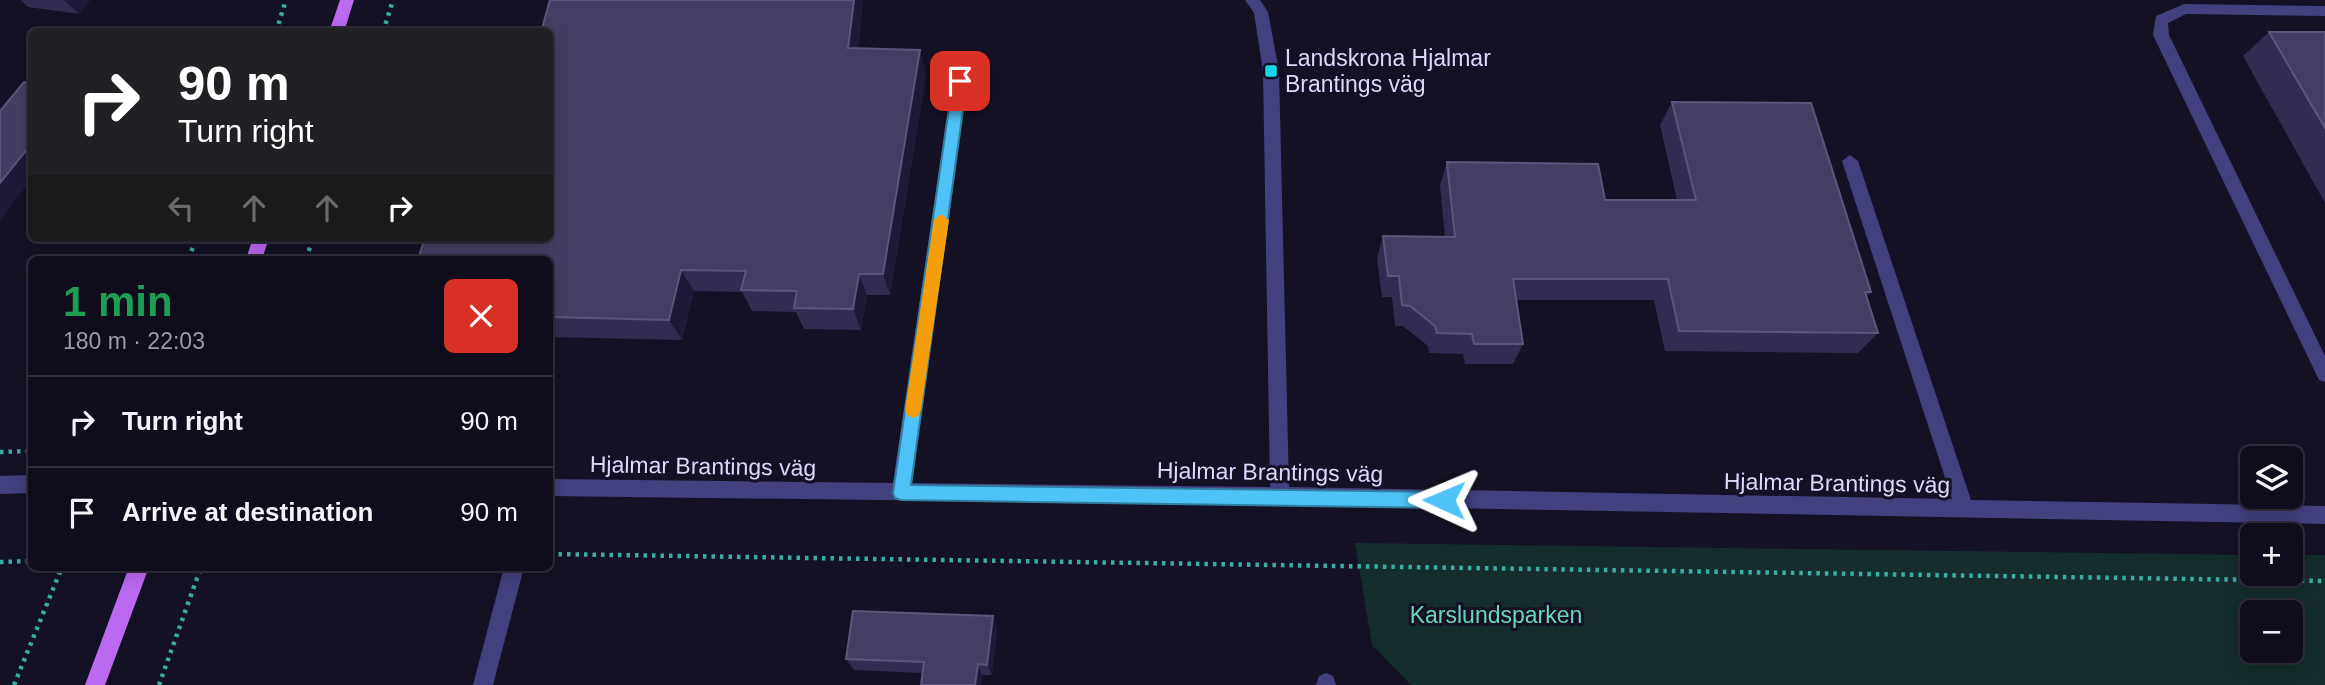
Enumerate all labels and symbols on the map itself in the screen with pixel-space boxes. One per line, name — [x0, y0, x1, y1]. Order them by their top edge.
place label: Landskrona Hjalmar Brantings väg — [1285, 45, 1491, 97]
pin — [930, 51, 990, 111]
marker: Landskrona Hjalmar Brantings väg — [1263, 63, 1279, 79]
street label: Hjalmar Brantings väg — [590, 451, 816, 481]
street label: Hjalmar Brantings väg — [1157, 457, 1383, 487]
position arrow — [1407, 463, 1481, 537]
street label: Hjalmar Brantings väg — [1724, 468, 1950, 498]
park label: Karslundsparken — [1410, 602, 1582, 628]

